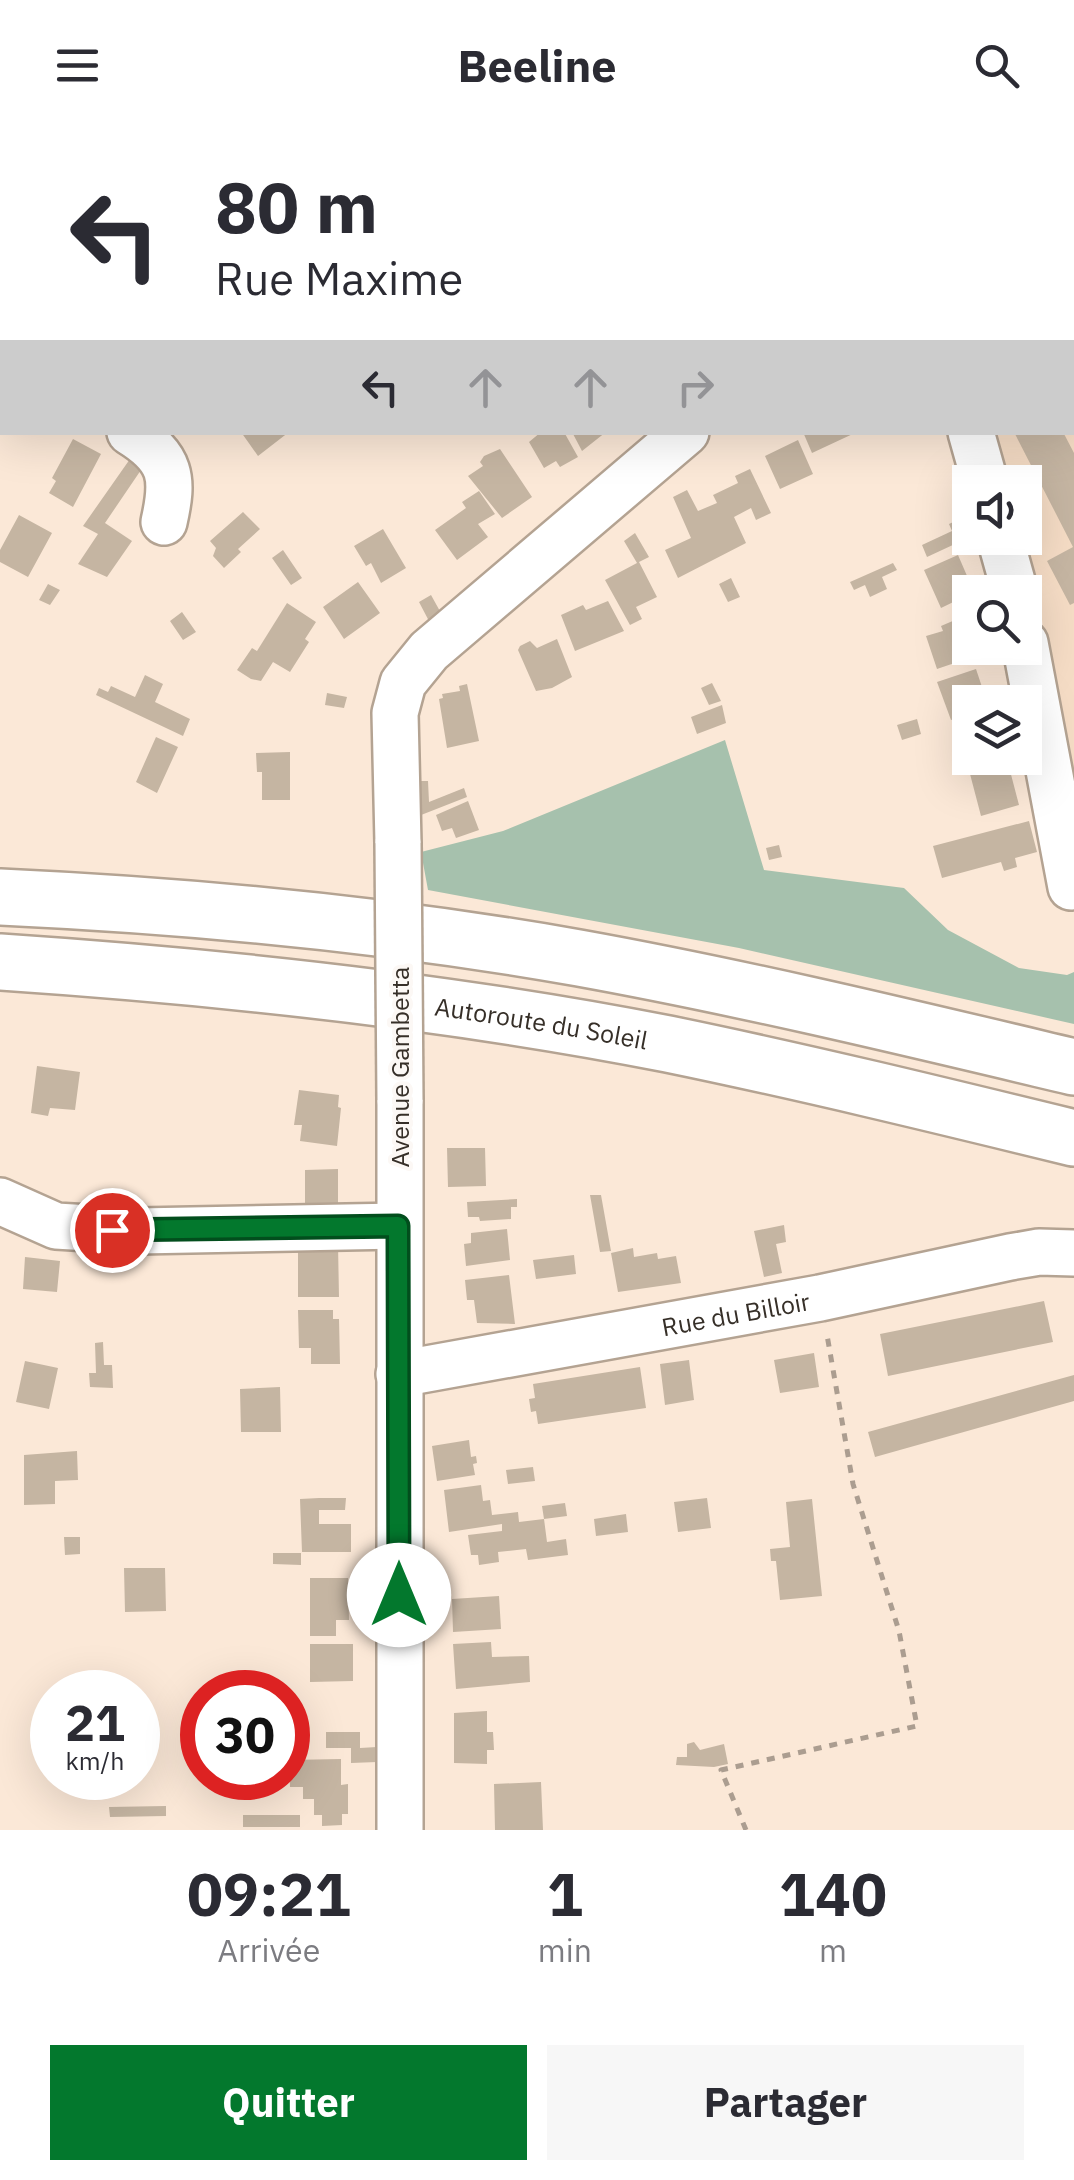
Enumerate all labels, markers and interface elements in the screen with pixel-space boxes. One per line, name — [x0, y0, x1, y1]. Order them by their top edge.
text: Beeline — [457, 36, 617, 94]
icon: menu — [50, 38, 105, 93]
icon: search — [969, 38, 1024, 93]
text: 80 m — [215, 161, 378, 252]
icon: left — [50, 170, 180, 300]
text: Rue Maxime — [215, 249, 463, 307]
icon: left — [353, 360, 408, 415]
icon: ahead — [458, 360, 513, 415]
icon: ahead — [563, 360, 618, 415]
icon: right — [668, 360, 723, 415]
map controls — [952, 465, 1042, 775]
button: sound — [952, 465, 1042, 555]
button: search — [952, 575, 1042, 665]
button: layers — [952, 685, 1042, 775]
street label: Avenue Gambetta — [383, 967, 416, 1167]
street label: Autoroute du Soleil — [433, 989, 651, 1056]
pin — [70, 1188, 155, 1273]
icon: arrive — [85, 1203, 140, 1258]
street label: Rue du Billoir — [659, 1284, 812, 1343]
position arrow — [347, 1543, 451, 1647]
speed limit sign: 30 — [180, 1670, 310, 1800]
text: 21 — [65, 1690, 125, 1755]
text: km/h — [66, 1744, 124, 1777]
text: 09:21 — [187, 1854, 351, 1933]
text: 1 — [547, 1854, 583, 1933]
text: 140 — [779, 1854, 887, 1933]
text: Arrivée — [218, 1929, 320, 1971]
text: min — [538, 1929, 592, 1971]
text: m — [819, 1929, 847, 1971]
button: Quitter — [50, 2045, 527, 2160]
button: Partager — [547, 2045, 1024, 2160]

